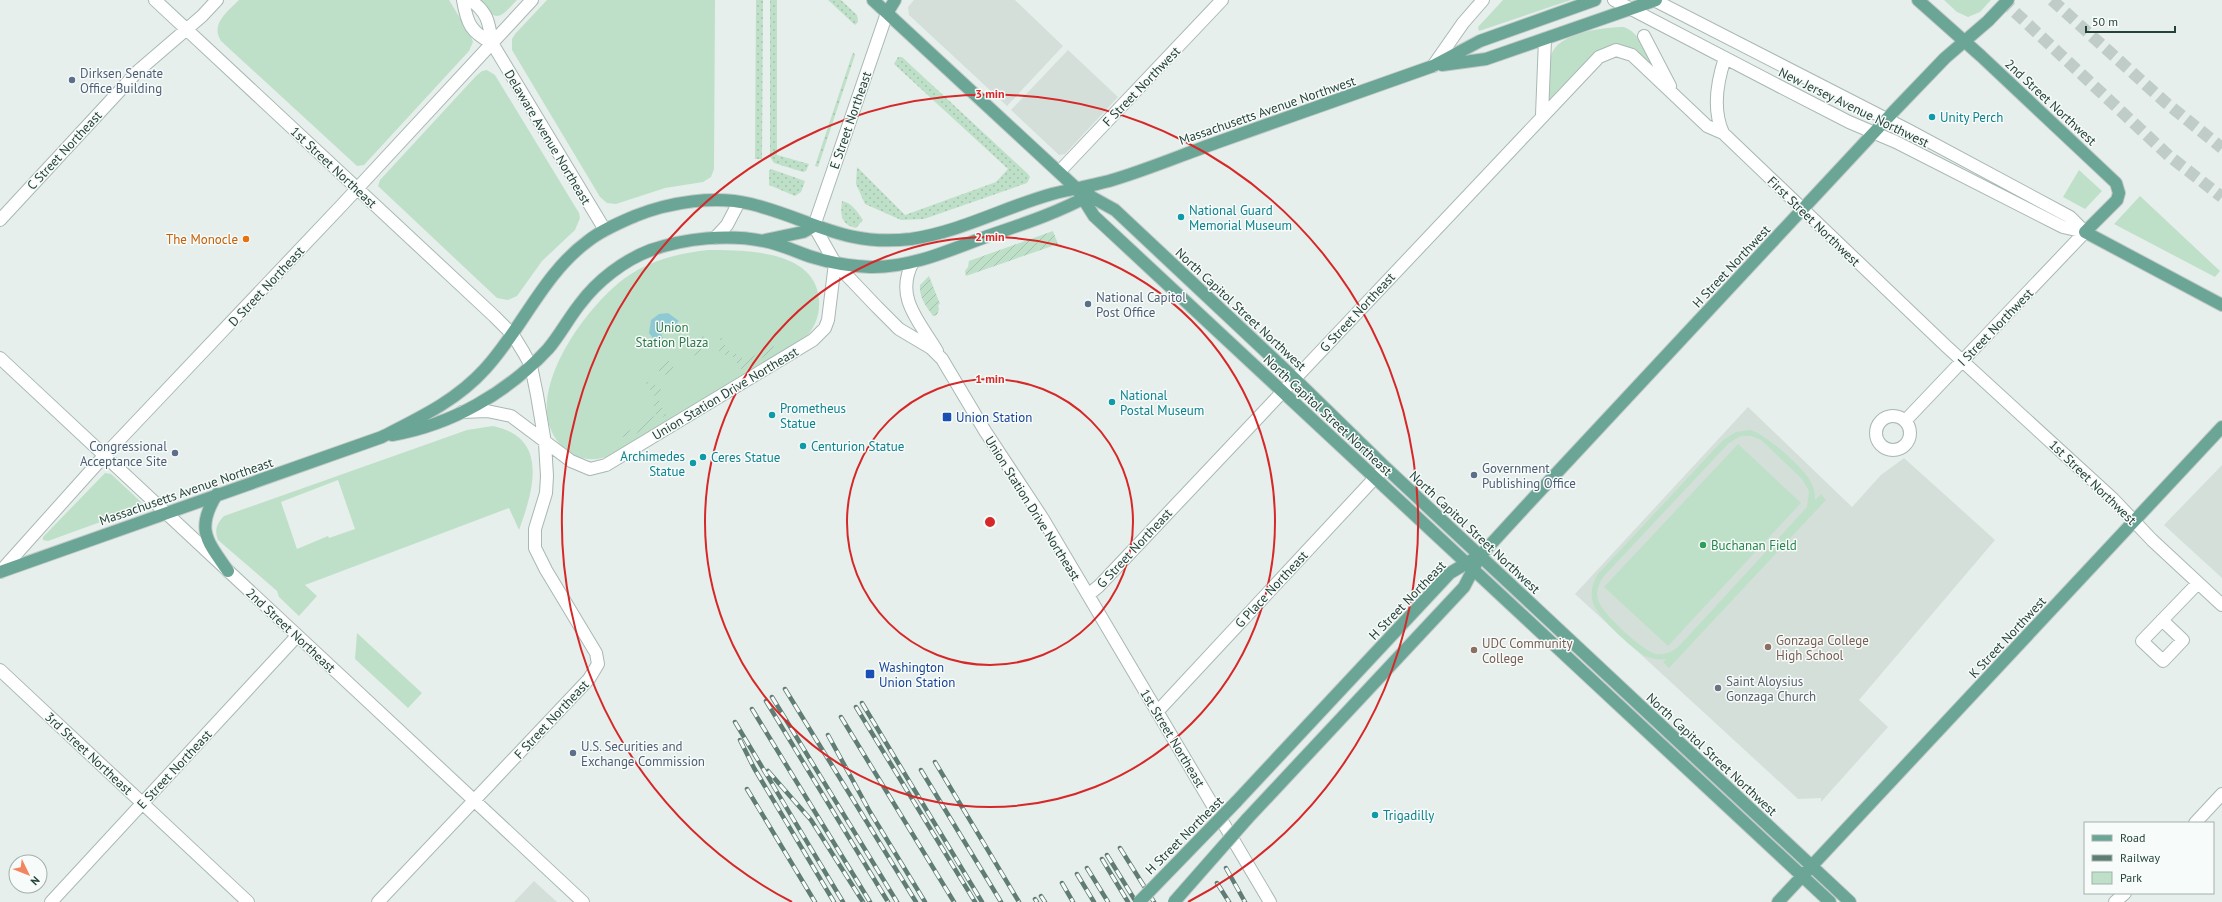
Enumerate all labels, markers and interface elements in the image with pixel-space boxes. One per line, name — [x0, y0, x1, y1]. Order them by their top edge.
scale bar — [2086, 8, 2175, 34]
text: 50 m — [2092, 14, 2118, 29]
street label: F Street Northwest — [1099, 42, 1184, 130]
street label: 2nd Street Northwest — [2001, 55, 2101, 150]
street label: New Jersey Avenue Northwest — [1776, 64, 1932, 152]
place label: Dirksen Senate Office Building — [80, 65, 163, 97]
street label: Delaware Avenue Northeast — [501, 67, 595, 208]
street label: E Street Northeast — [826, 69, 875, 171]
street label: Massachusetts Avenue Northwest — [1177, 72, 1358, 149]
marker: Dirksen Senate Office Building — [67, 75, 77, 85]
text: 3 min — [975, 86, 1005, 101]
street label: C Street Northeast — [23, 107, 106, 193]
place label: Unity Perch — [1940, 109, 2003, 126]
marker: Unity Perch — [1927, 112, 1937, 122]
street label: 1st Street Northeast — [287, 123, 381, 212]
street label: First Street Northwest — [1764, 173, 1864, 270]
place label: National Guard Memorial Museum — [1189, 202, 1292, 234]
marker: National Guard Memorial Museum — [1176, 212, 1186, 222]
street label: H Street Northwest — [1689, 221, 1774, 311]
text: 2 min — [975, 229, 1005, 244]
place label: The Monocle — [166, 231, 238, 248]
marker: The Monocle — [241, 234, 251, 244]
street label: D Street Northeast — [225, 242, 308, 330]
street label: North Capitol Street Northwest — [1172, 244, 1310, 375]
street label: G Street Northeast — [1316, 268, 1399, 356]
street label: I Street Northwest — [1954, 284, 2037, 370]
place label: National Capitol Post Office — [1096, 289, 1186, 321]
marker: National Capitol Post Office — [1083, 299, 1093, 309]
park label: Union Station Plaza — [636, 319, 708, 351]
street label: Union Station Drive Northeast — [649, 343, 802, 444]
street label: North Capitol Street Northeast — [1260, 351, 1396, 480]
text: 1 min — [975, 371, 1005, 386]
place label: National Postal Museum — [1120, 387, 1204, 419]
marker: National Postal Museum — [1107, 397, 1117, 407]
place label: Prometheus Statue — [780, 400, 846, 432]
place label: Union Station — [956, 409, 1032, 426]
marker: Prometheus Statue — [767, 410, 777, 420]
marker: Union Station — [941, 411, 953, 423]
street label: Union Station Drive Northeast — [981, 433, 1084, 584]
street label: 1st Street Northwest — [2045, 436, 2140, 529]
place label: Congressional Acceptance Site — [80, 438, 167, 470]
place label: Centurion Statue — [811, 438, 904, 455]
marker: Centurion Statue — [798, 441, 808, 451]
marker: Congressional Acceptance Site — [170, 448, 180, 458]
place label: Archimedes Statue — [620, 448, 685, 480]
place label: Ceres Statue — [711, 449, 780, 466]
marker: Ceres Statue — [698, 452, 708, 462]
street label: Massachusetts Avenue Northeast — [97, 454, 276, 529]
marker: Archimedes Statue — [688, 458, 698, 468]
place label: Government Publishing Office — [1482, 460, 1576, 492]
street label: North Capitol Street Northwest — [1406, 467, 1544, 598]
marker: Government Publishing Office — [1469, 470, 1479, 480]
street label: G Street Northeast — [1093, 504, 1176, 592]
centre of rings — [983, 515, 997, 529]
place label: Buchanan Field — [1711, 537, 1797, 554]
marker: Buchanan Field — [1698, 540, 1708, 550]
street label: G Place Northeast — [1231, 547, 1312, 632]
street label: H Street Northeast — [1365, 557, 1450, 644]
street label: 2nd Street Northeast — [242, 584, 339, 677]
street label: K Street Northwest — [1965, 592, 2050, 682]
place label: Gonzaga College High School — [1776, 632, 1869, 664]
place label: UDC Community College — [1482, 635, 1572, 667]
marker: Gonzaga College High School — [1763, 642, 1773, 652]
marker: UDC Community College — [1469, 645, 1479, 655]
place label: Washington Union Station — [879, 659, 955, 691]
marker: Washington Union Station — [864, 668, 876, 680]
place label: Saint Aloysius Gonzaga Church — [1726, 673, 1816, 705]
street label: F Street Northeast — [510, 676, 593, 762]
marker: Saint Aloysius Gonzaga Church — [1713, 683, 1723, 693]
street label: 1st Street Northeast — [1136, 686, 1209, 791]
street label: North Capitol Street Northwest — [1643, 689, 1781, 820]
street label: 3rd Street Northeast — [41, 708, 136, 799]
street label: E Street Northeast — [133, 726, 216, 812]
place label: U.S. Securities and Exchange Commission — [581, 738, 705, 770]
marker: U.S. Securities and Exchange Commission — [568, 748, 578, 758]
street label: H Street Northeast — [1142, 792, 1228, 878]
place label: Trigadilly — [1383, 807, 1434, 824]
marker: Trigadilly — [1370, 810, 1380, 820]
legend — [2084, 822, 2214, 894]
text: Road — [2120, 830, 2145, 845]
text: Railway — [2120, 850, 2160, 865]
north arrow — [8, 854, 48, 894]
text: Park — [2120, 870, 2142, 885]
text: N — [28, 873, 43, 888]

